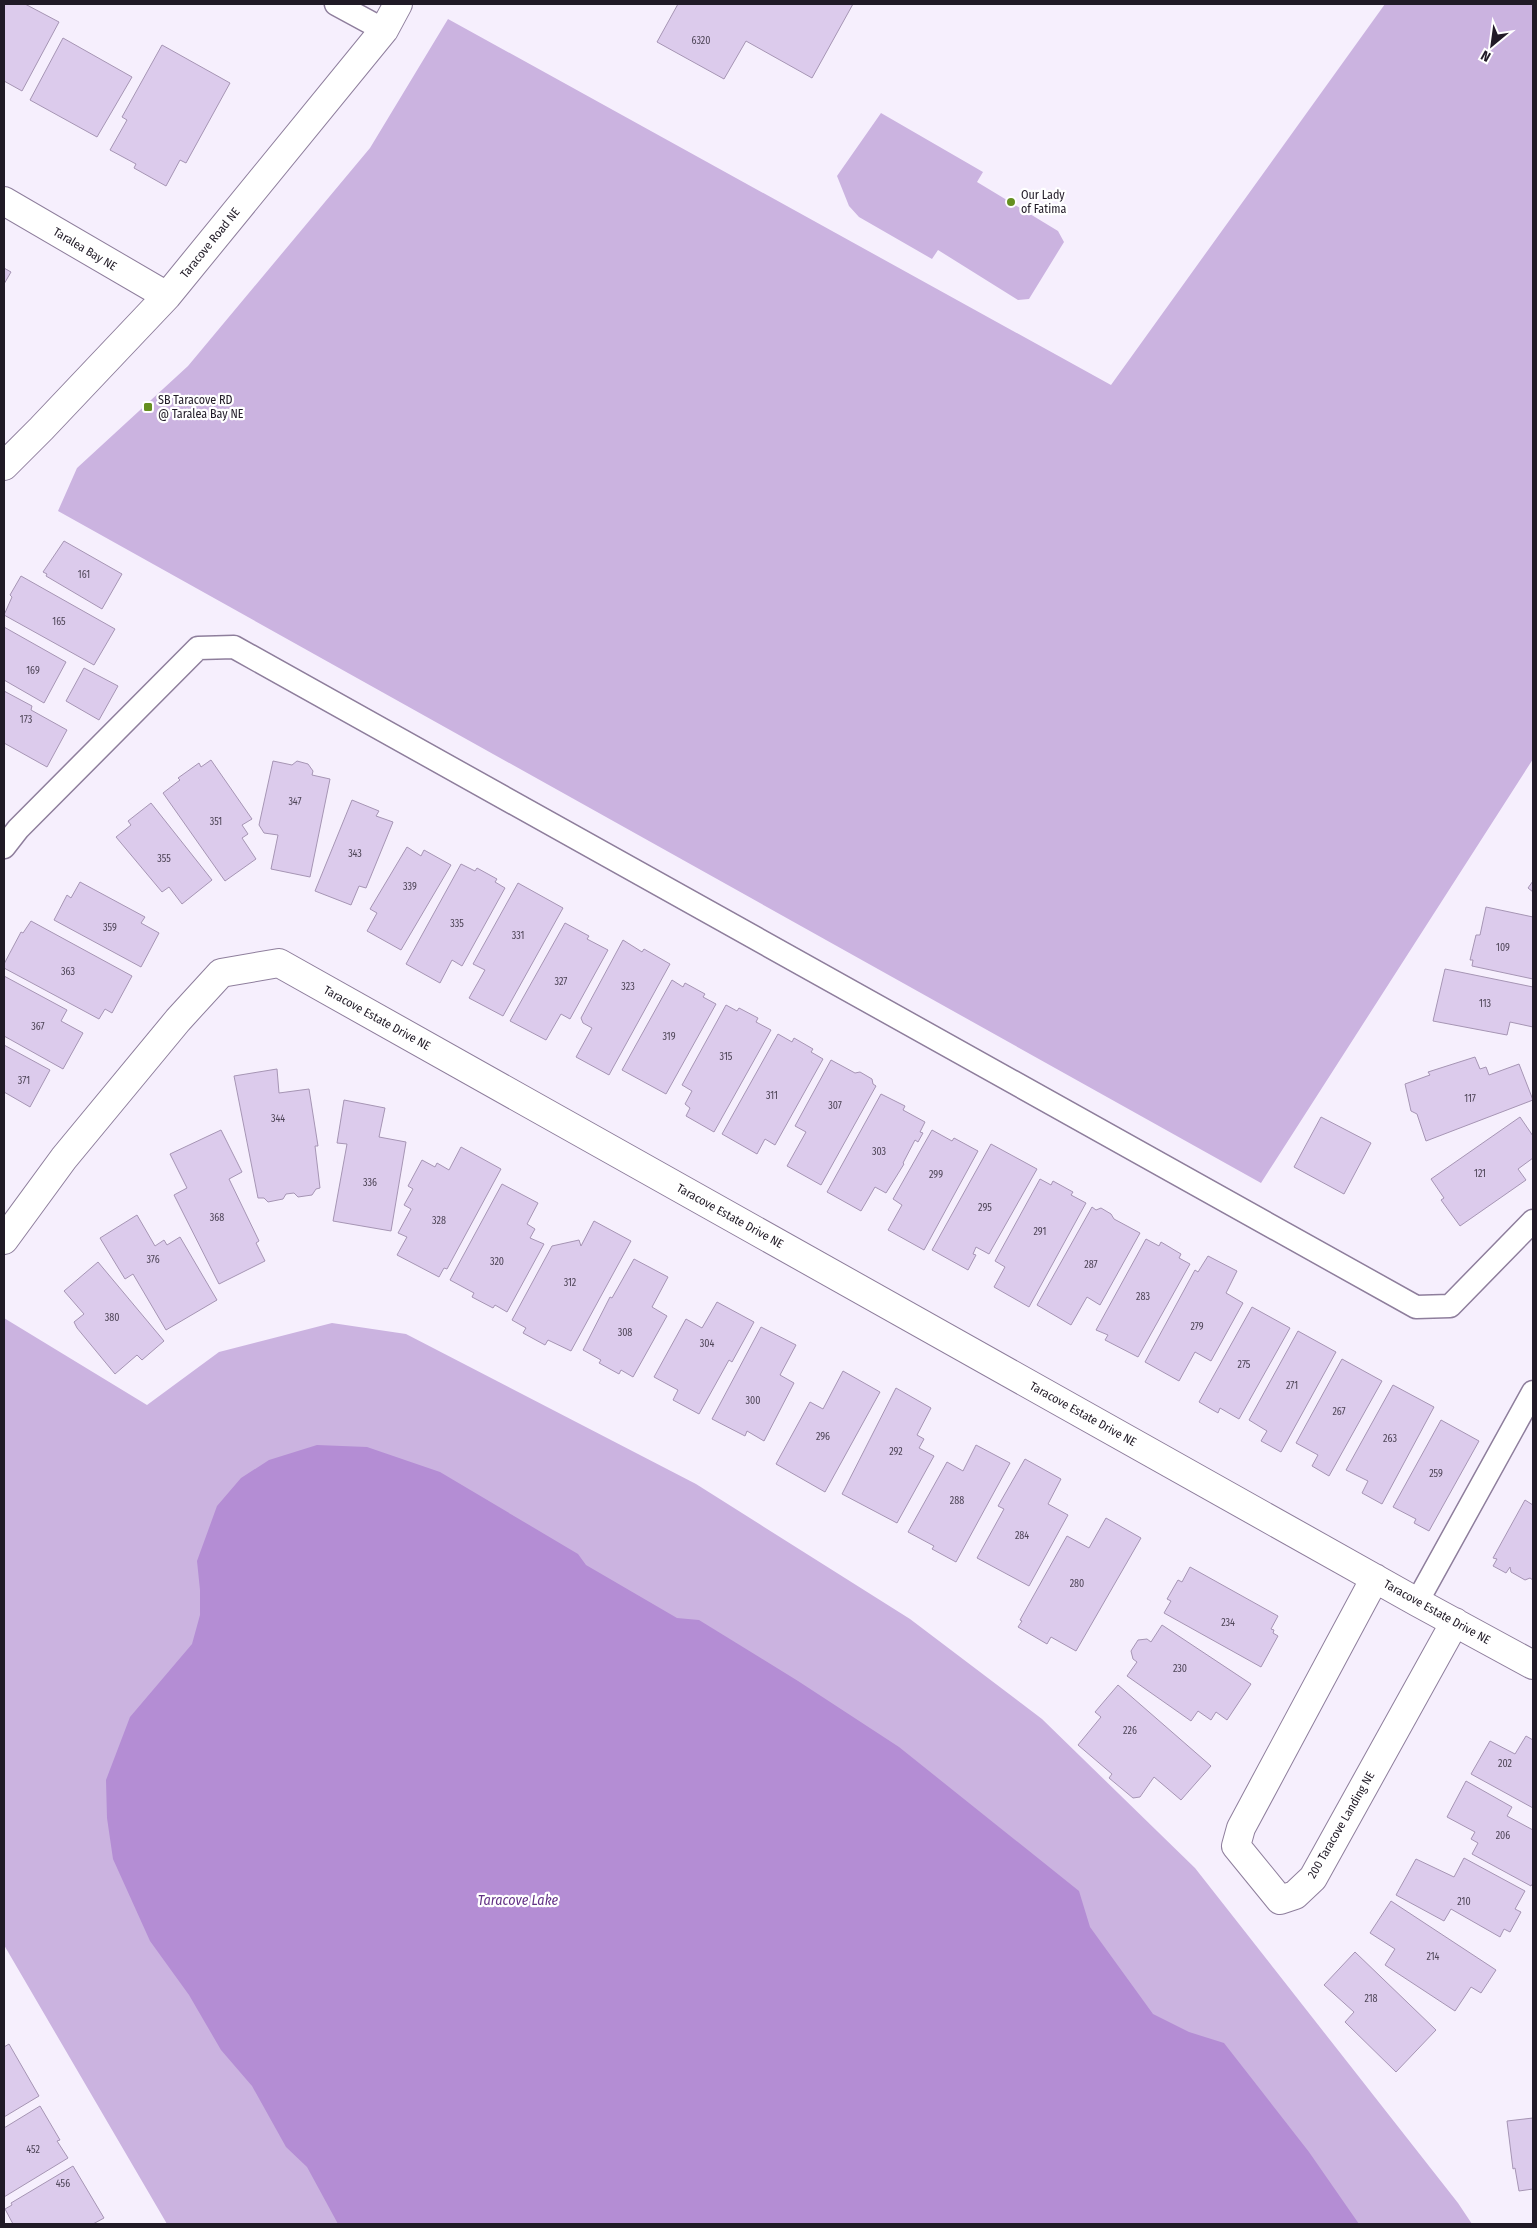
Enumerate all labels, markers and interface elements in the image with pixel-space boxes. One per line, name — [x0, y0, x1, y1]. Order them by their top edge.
north arrow — [1467, 20, 1517, 70]
house number: 6320 — [692, 35, 710, 47]
text: N — [1478, 46, 1494, 65]
place label: Our Lady of Fatima — [1021, 188, 1066, 216]
marker: Our Lady of Fatima — [1005, 196, 1017, 208]
street label: Taracove Road NE — [177, 205, 243, 281]
street label: Taralea Bay NE — [51, 225, 120, 274]
place label: SB Taracove RD @ Taralea Bay NE — [158, 393, 244, 421]
marker: SB Taracove RD @ Taralea Bay NE — [142, 401, 154, 413]
house number: 161 — [78, 569, 90, 581]
house number: 165 — [52, 616, 66, 628]
house number: 169 — [26, 665, 40, 677]
house number: 173 — [20, 714, 33, 726]
house number: 347 — [288, 796, 302, 808]
house number: 351 — [210, 816, 222, 828]
house number: 343 — [348, 848, 362, 860]
house number: 355 — [157, 853, 171, 865]
house number: 339 — [403, 881, 417, 893]
house number: 335 — [450, 918, 464, 930]
house number: 359 — [103, 922, 117, 934]
house number: 331 — [512, 930, 524, 942]
house number: 109 — [1496, 942, 1510, 954]
house number: 363 — [61, 966, 75, 978]
house number: 327 — [555, 976, 567, 988]
house number: 323 — [621, 981, 635, 993]
street label: Taracove Estate Drive NE — [321, 983, 433, 1053]
house number: 113 — [1479, 998, 1492, 1010]
house number: 367 — [31, 1021, 45, 1033]
house number: 319 — [662, 1031, 676, 1043]
house number: 315 — [720, 1051, 733, 1063]
house number: 371 — [18, 1075, 30, 1087]
house number: 311 — [766, 1090, 778, 1102]
house number: 117 — [1464, 1093, 1476, 1105]
house number: 307 — [828, 1100, 842, 1112]
house number: 344 — [271, 1113, 285, 1125]
house number: 303 — [872, 1146, 887, 1158]
house number: 121 — [1474, 1168, 1486, 1180]
house number: 299 — [929, 1169, 943, 1181]
house number: 336 — [363, 1177, 377, 1189]
street label: Taracove Estate Drive NE — [674, 1181, 786, 1251]
house number: 295 — [978, 1202, 992, 1214]
house number: 368 — [210, 1212, 224, 1224]
house number: 328 — [432, 1215, 446, 1227]
house number: 291 — [1034, 1226, 1046, 1238]
house number: 376 — [146, 1254, 160, 1266]
house number: 320 — [490, 1256, 504, 1268]
house number: 287 — [1084, 1259, 1098, 1271]
house number: 312 — [564, 1277, 577, 1289]
house number: 283 — [1136, 1291, 1150, 1303]
house number: 380 — [105, 1312, 119, 1324]
house number: 279 — [1190, 1321, 1204, 1333]
house number: 308 — [618, 1327, 632, 1339]
house number: 304 — [700, 1338, 714, 1350]
house number: 275 — [1238, 1359, 1251, 1371]
street label: Taracove Estate Drive NE — [1027, 1379, 1139, 1449]
house number: 271 — [1286, 1380, 1298, 1392]
house number: 300 — [746, 1395, 760, 1407]
house number: 267 — [1332, 1406, 1346, 1418]
house number: 296 — [816, 1431, 830, 1443]
house number: 263 — [1383, 1433, 1397, 1445]
house number: 292 — [889, 1446, 903, 1458]
house number: 259 — [1429, 1468, 1443, 1480]
house number: 288 — [950, 1495, 964, 1507]
house number: 284 — [1015, 1530, 1029, 1542]
street label: Taracove Estate Drive NE — [1381, 1577, 1493, 1647]
house number: 280 — [1070, 1578, 1084, 1590]
house number: 234 — [1221, 1617, 1235, 1629]
house number: 230 — [1173, 1663, 1187, 1675]
house number: 226 — [1123, 1725, 1137, 1737]
house number: 202 — [1498, 1758, 1513, 1770]
street label: 200 Taracove Landing NE — [1305, 1769, 1377, 1881]
house number: 206 — [1496, 1830, 1510, 1842]
water label: Taracove Lake — [478, 1892, 559, 1909]
house number: 210 — [1457, 1896, 1471, 1908]
house number: 214 — [1427, 1951, 1440, 1963]
house number: 218 — [1364, 1993, 1378, 2005]
house number: 452 — [26, 2144, 40, 2156]
house number: 456 — [56, 2178, 70, 2190]

